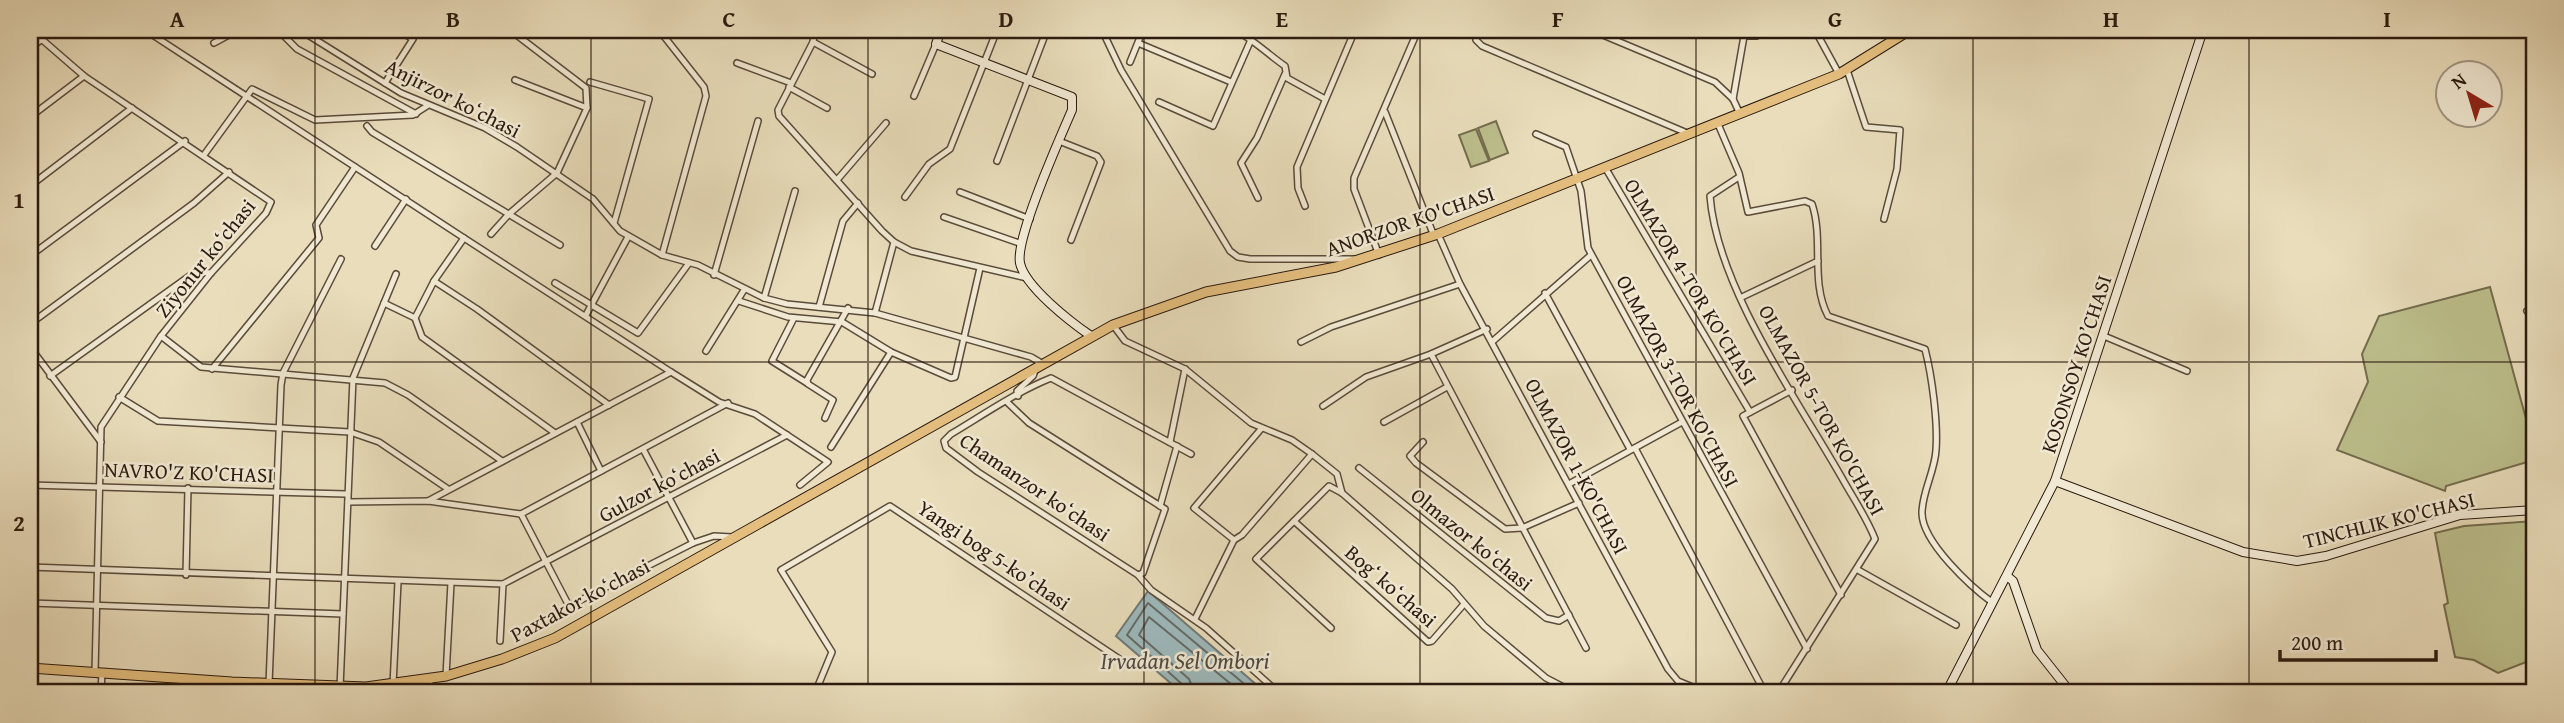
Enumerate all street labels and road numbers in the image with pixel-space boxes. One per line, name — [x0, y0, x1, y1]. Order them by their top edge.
street label: Anjirzor koʻchasi — [380, 50, 526, 146]
street label: OLMAZOR 4-TOR KO'CHASI — [1617, 172, 1765, 392]
street label: ANORZOR KO'CHASI — [1321, 178, 1499, 264]
street label: Ziyonur koʻchasi — [147, 192, 263, 324]
street label: OLMAZOR 3-TOR KO'CHASI — [1609, 269, 1747, 493]
street label: KOSONSOY KO’CHASI — [2033, 271, 2119, 457]
street label: OLMAZOR 5-TOR KO'CHASI — [1751, 299, 1893, 521]
street label: OLMAZOR 1-KO'CHASI — [1517, 372, 1637, 560]
street label: Chamanzor koʻchasi — [953, 425, 1117, 549]
street label: Gulzor koʻchasi — [593, 440, 725, 530]
street label: NAVRO'Z KO'CHASI — [104, 454, 274, 490]
street label: Olmazor koʻchasi — [1404, 480, 1540, 598]
street label: TINCHLIK KO'CHASI — [2300, 484, 2478, 556]
street label: Yangi bog 5-koʼchasi — [911, 492, 1077, 618]
street label: Bogʻ koʻchasi — [1338, 537, 1444, 635]
street label: Paxtakor koʻchasi — [505, 550, 655, 650]

